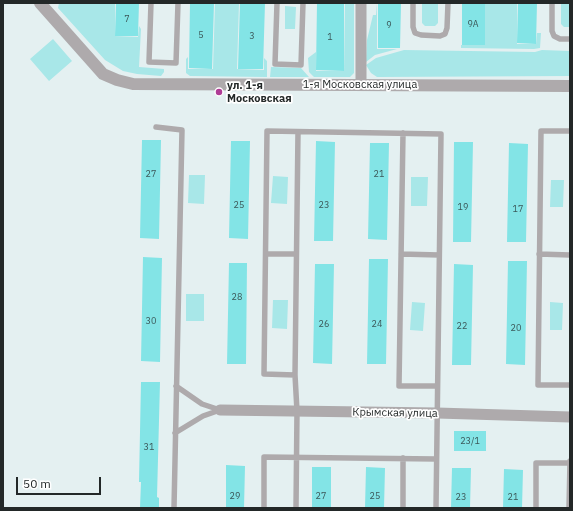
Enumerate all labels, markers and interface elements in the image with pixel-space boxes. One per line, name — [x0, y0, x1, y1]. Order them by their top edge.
house number: 7 — [124, 14, 130, 24]
house number: 9А — [467, 19, 479, 29]
house number: 9 — [386, 20, 392, 30]
house number: 5 — [198, 30, 204, 40]
house number: 3 — [249, 31, 255, 41]
house number: 1 — [327, 32, 333, 42]
street label: 1-я Московская улица — [303, 78, 417, 92]
place label: ул. 1-я Московская — [227, 79, 292, 105]
marker: ул. 1-я Московская — [214, 87, 224, 97]
house number: 27 — [146, 169, 156, 179]
house number: 21 — [374, 169, 384, 179]
house number: 25 — [234, 200, 244, 210]
house number: 23 — [319, 200, 329, 210]
house number: 19 — [458, 202, 468, 212]
house number: 17 — [513, 204, 523, 214]
house number: 28 — [232, 292, 242, 302]
house number: 30 — [146, 316, 156, 326]
house number: 26 — [319, 319, 329, 329]
house number: 24 — [372, 319, 382, 329]
house number: 22 — [457, 321, 467, 331]
house number: 20 — [511, 323, 521, 333]
street label: Крымская улица — [352, 406, 438, 420]
house number: 23/1 — [460, 436, 480, 446]
house number: 31 — [144, 442, 154, 452]
scale bar — [18, 469, 103, 495]
text: 50 m — [23, 476, 51, 491]
house number: 29 — [230, 491, 240, 501]
house number: 27 — [316, 491, 326, 501]
house number: 25 — [370, 491, 380, 501]
house number: 23 — [456, 492, 466, 502]
house number: 21 — [508, 492, 518, 502]

